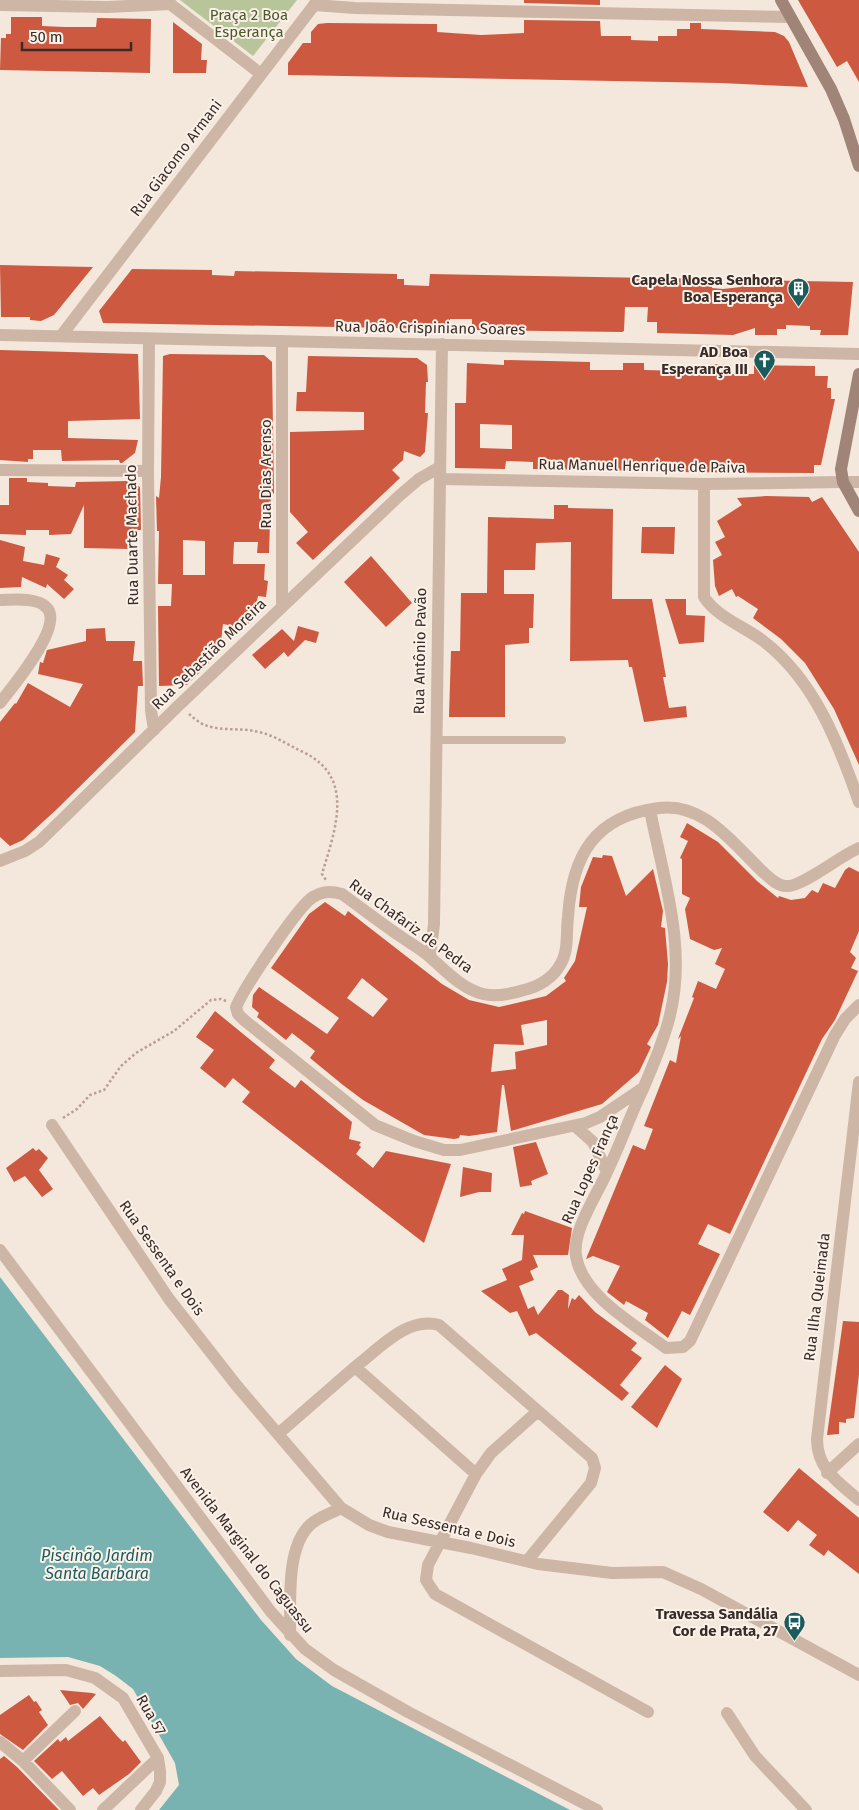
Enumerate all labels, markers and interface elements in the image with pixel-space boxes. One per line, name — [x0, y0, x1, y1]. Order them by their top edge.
park label: Praça 2 Boa Esperança — [210, 6, 288, 41]
scale bar — [22, 20, 131, 52]
text: 50 m — [30, 28, 63, 46]
street label: Rua Giacomo Armani — [126, 96, 226, 220]
place label: Capela Nossa Senhora Boa Esperança — [632, 271, 783, 307]
building icon: Capela Nossa Senhora Boa Esperança — [787, 277, 811, 308]
street label: Rua João Crispiniano Soares — [335, 317, 525, 339]
place label: AD Boa Esperança III — [661, 343, 748, 379]
church icon: AD Boa Esperança III — [752, 349, 776, 380]
street label: Rua Dias Arenso — [257, 419, 275, 529]
street label: Rua Manuel Henrique de Paiva — [538, 455, 746, 477]
street label: Rua Duarte Machado — [122, 464, 142, 606]
street label: Rua Antônio Pavão — [410, 587, 430, 715]
street label: Rua Sebastião Moreira — [148, 595, 270, 713]
street label: Rua Chafariz de Pedra — [346, 875, 476, 977]
street label: Rua Lopes França — [558, 1111, 622, 1227]
street label: Rua Sessenta e Dois — [116, 1197, 208, 1319]
street label: Rua Ilha Queimada — [800, 1232, 834, 1362]
street label: Avenida Marginal do Caguassu — [177, 1463, 317, 1637]
street label: Rua Sessenta e Dois — [381, 1503, 517, 1551]
water label: Piscinão Jardim Santa Barbara — [41, 1546, 153, 1583]
place label: Travessa Sandália Cor de Prata, 27 — [656, 1605, 778, 1640]
bus stop icon: Travessa Sandália Cor de Prata, 27 — [782, 1611, 806, 1642]
street label: Rua 57 — [132, 1692, 170, 1739]

